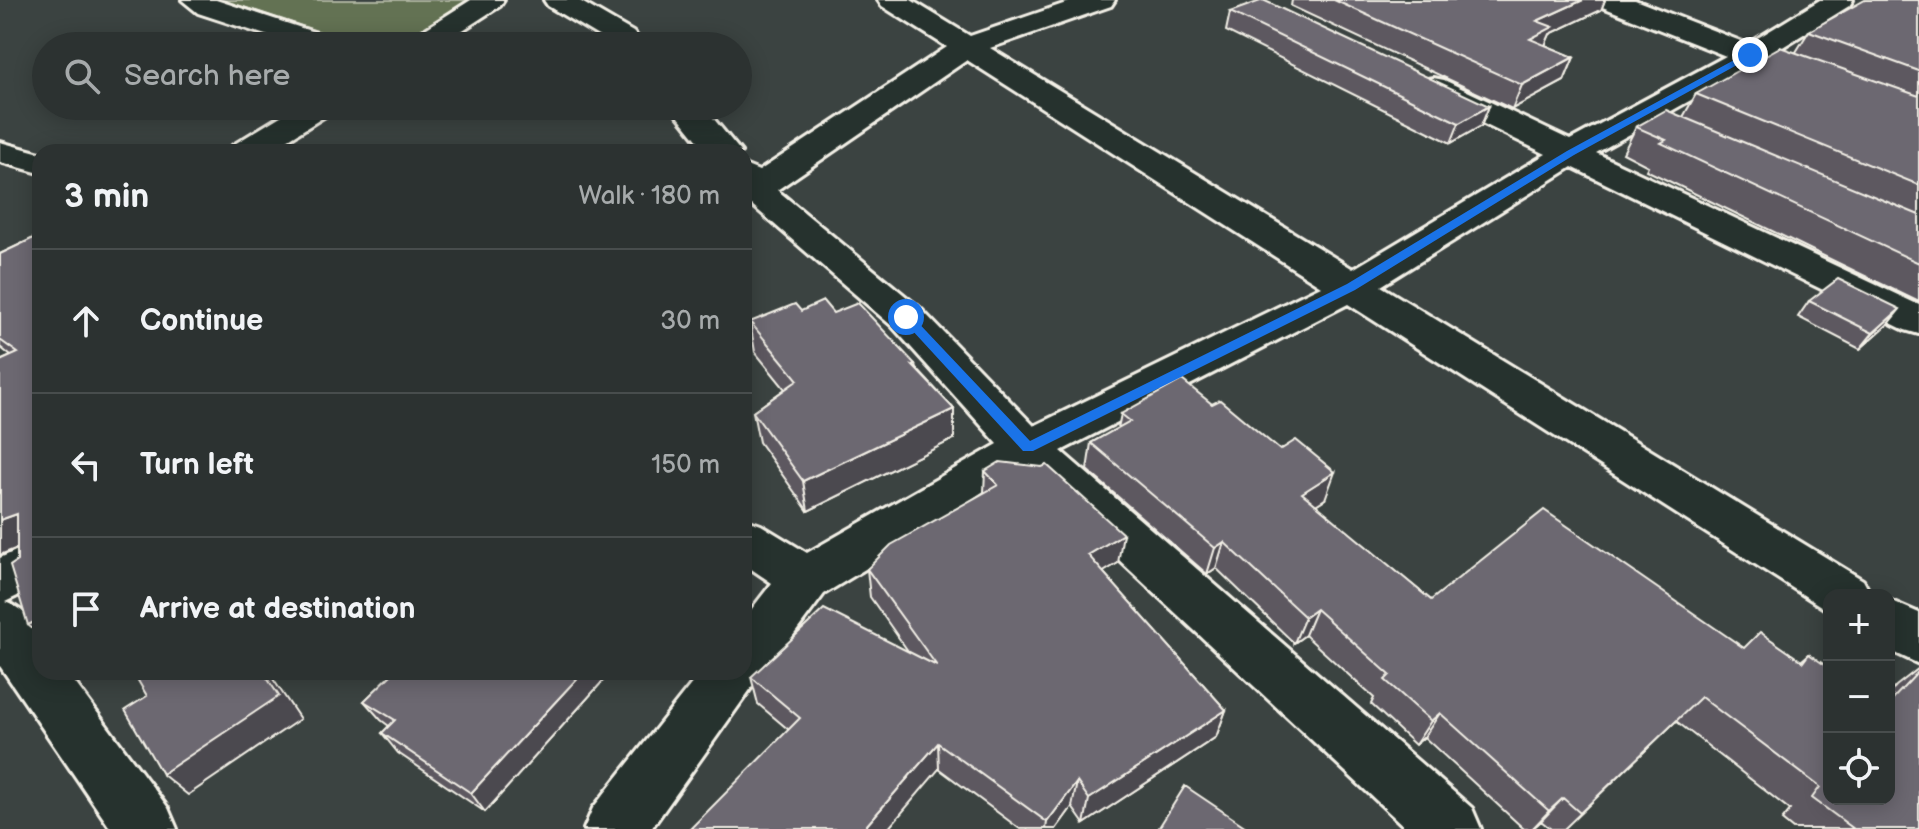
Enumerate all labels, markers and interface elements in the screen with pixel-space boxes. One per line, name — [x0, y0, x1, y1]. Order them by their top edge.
search box — [32, 32, 752, 120]
route end — [1732, 37, 1768, 73]
icon: search — [60, 54, 104, 98]
text: Search here — [124, 58, 290, 94]
text: 3 min — [64, 176, 149, 217]
text: Walk · 180 m — [579, 181, 720, 212]
icon: ahead — [64, 299, 108, 343]
route start — [888, 299, 924, 335]
text: Continue — [140, 303, 263, 339]
text: 30 m — [660, 306, 720, 337]
icon: left — [64, 443, 108, 487]
text: Turn left — [140, 447, 254, 483]
text: 150 m — [651, 450, 720, 481]
icon: arrive — [64, 587, 108, 631]
map controls — [1823, 589, 1895, 805]
button: + — [1823, 589, 1895, 661]
text: Arrive at destination — [140, 591, 416, 627]
button: − — [1823, 661, 1895, 733]
button: locate — [1823, 733, 1895, 805]

